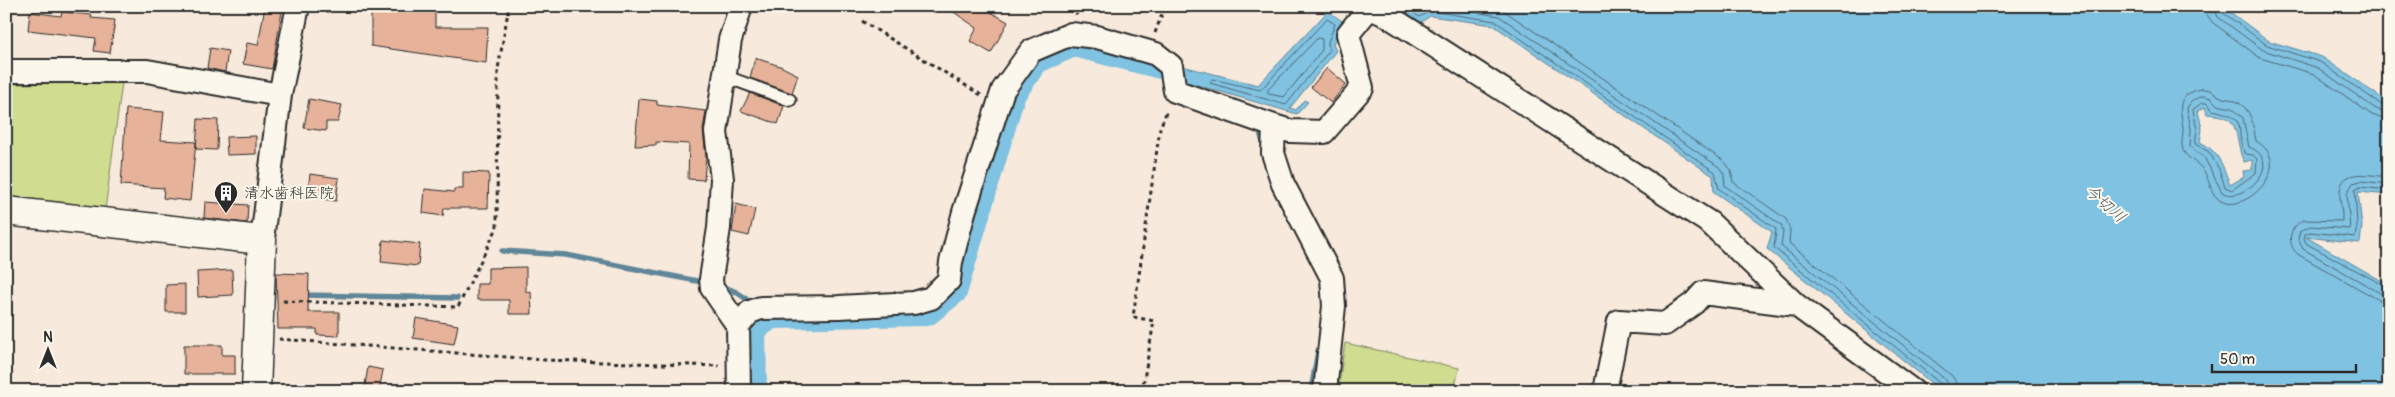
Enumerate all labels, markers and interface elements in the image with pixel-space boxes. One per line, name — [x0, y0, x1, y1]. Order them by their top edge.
building icon: 清水歯科医院 — [213, 180, 239, 214]
water label: 今切川 — [2081, 180, 2130, 227]
place label: 清水歯科医院 — [244, 184, 334, 203]
north arrow — [22, 324, 72, 374]
text: N — [43, 329, 53, 346]
scale bar — [2212, 342, 2356, 374]
text: 50 m — [2220, 350, 2255, 369]

